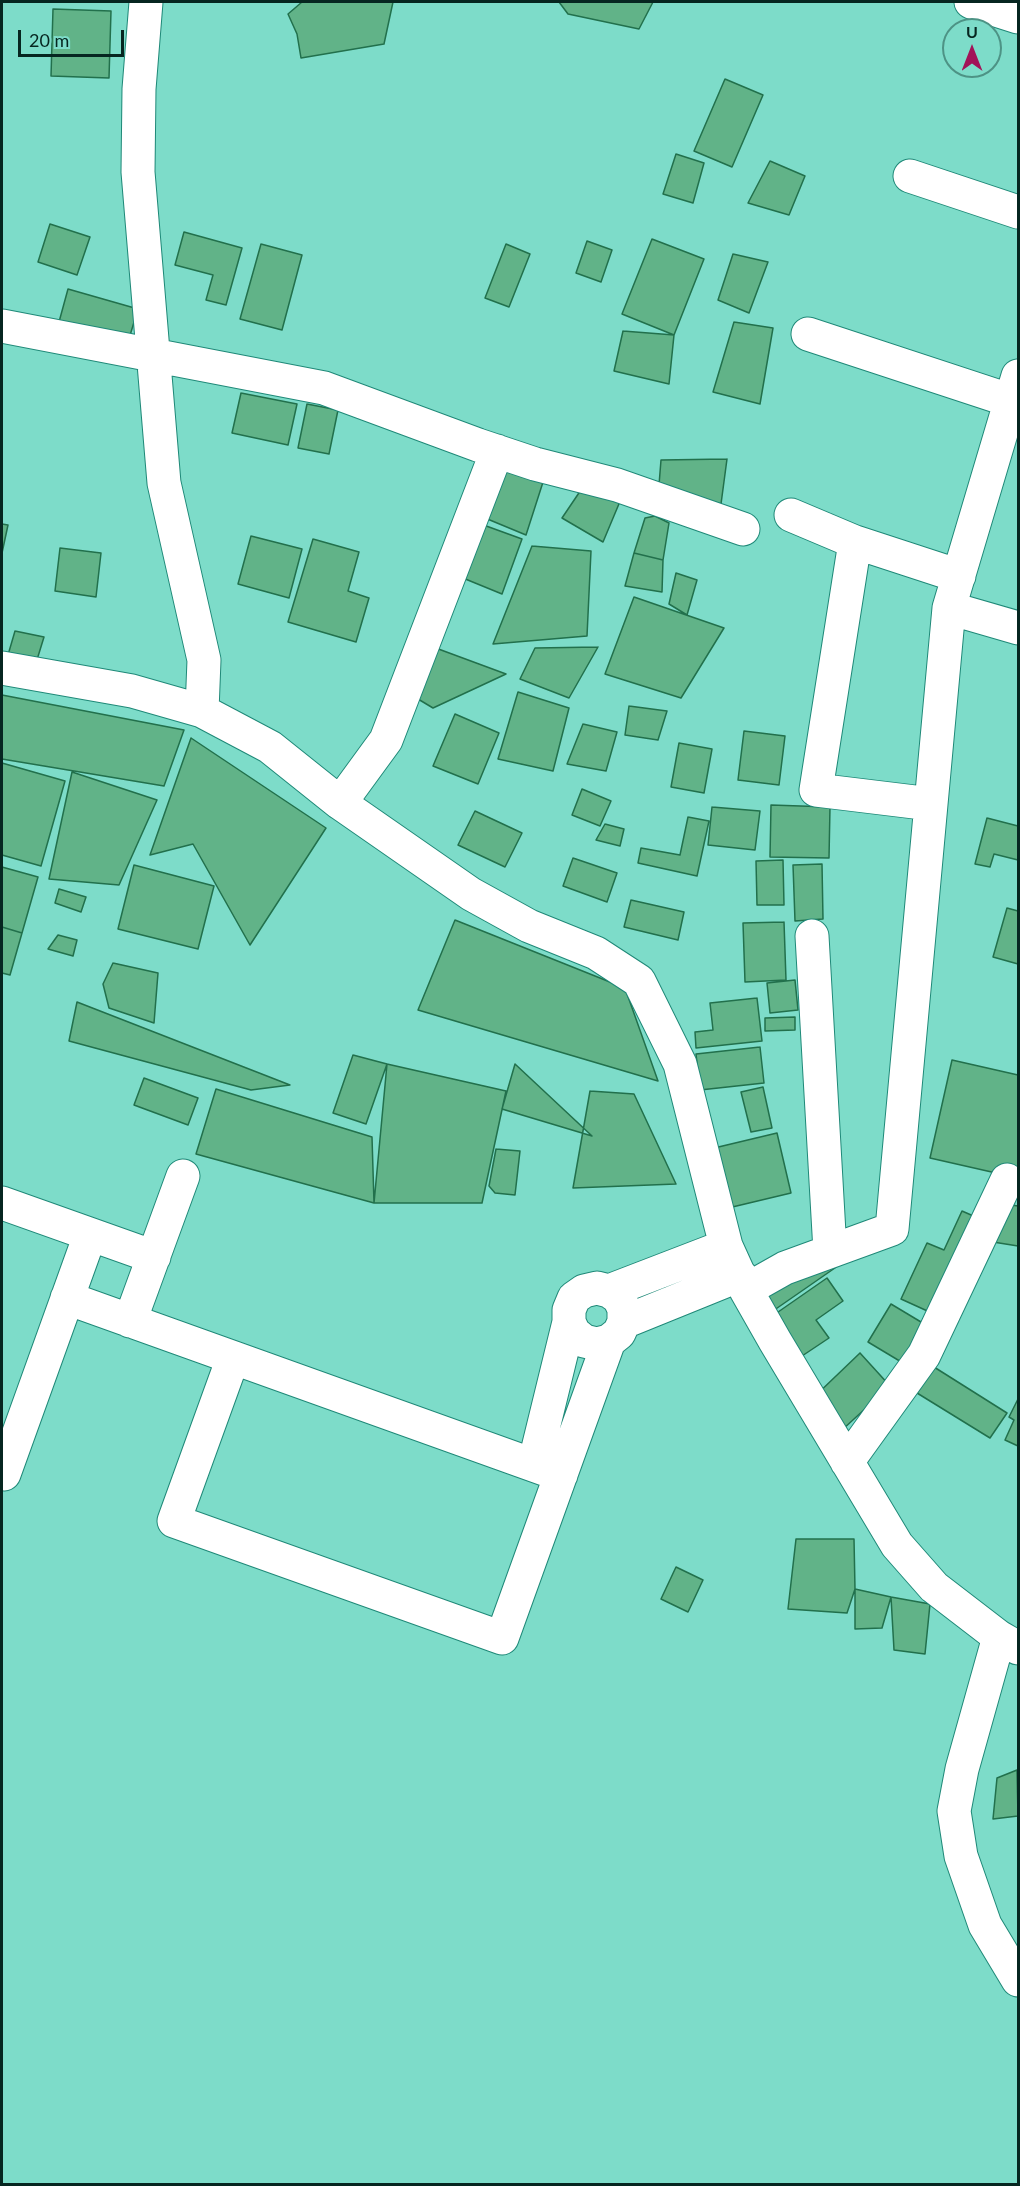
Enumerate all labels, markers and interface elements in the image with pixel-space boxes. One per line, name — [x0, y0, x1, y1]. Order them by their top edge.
scale bar — [21, 18, 128, 56]
north arrow — [942, 18, 1002, 78]
text: U — [966, 22, 978, 41]
text: 20 m — [29, 29, 69, 51]

